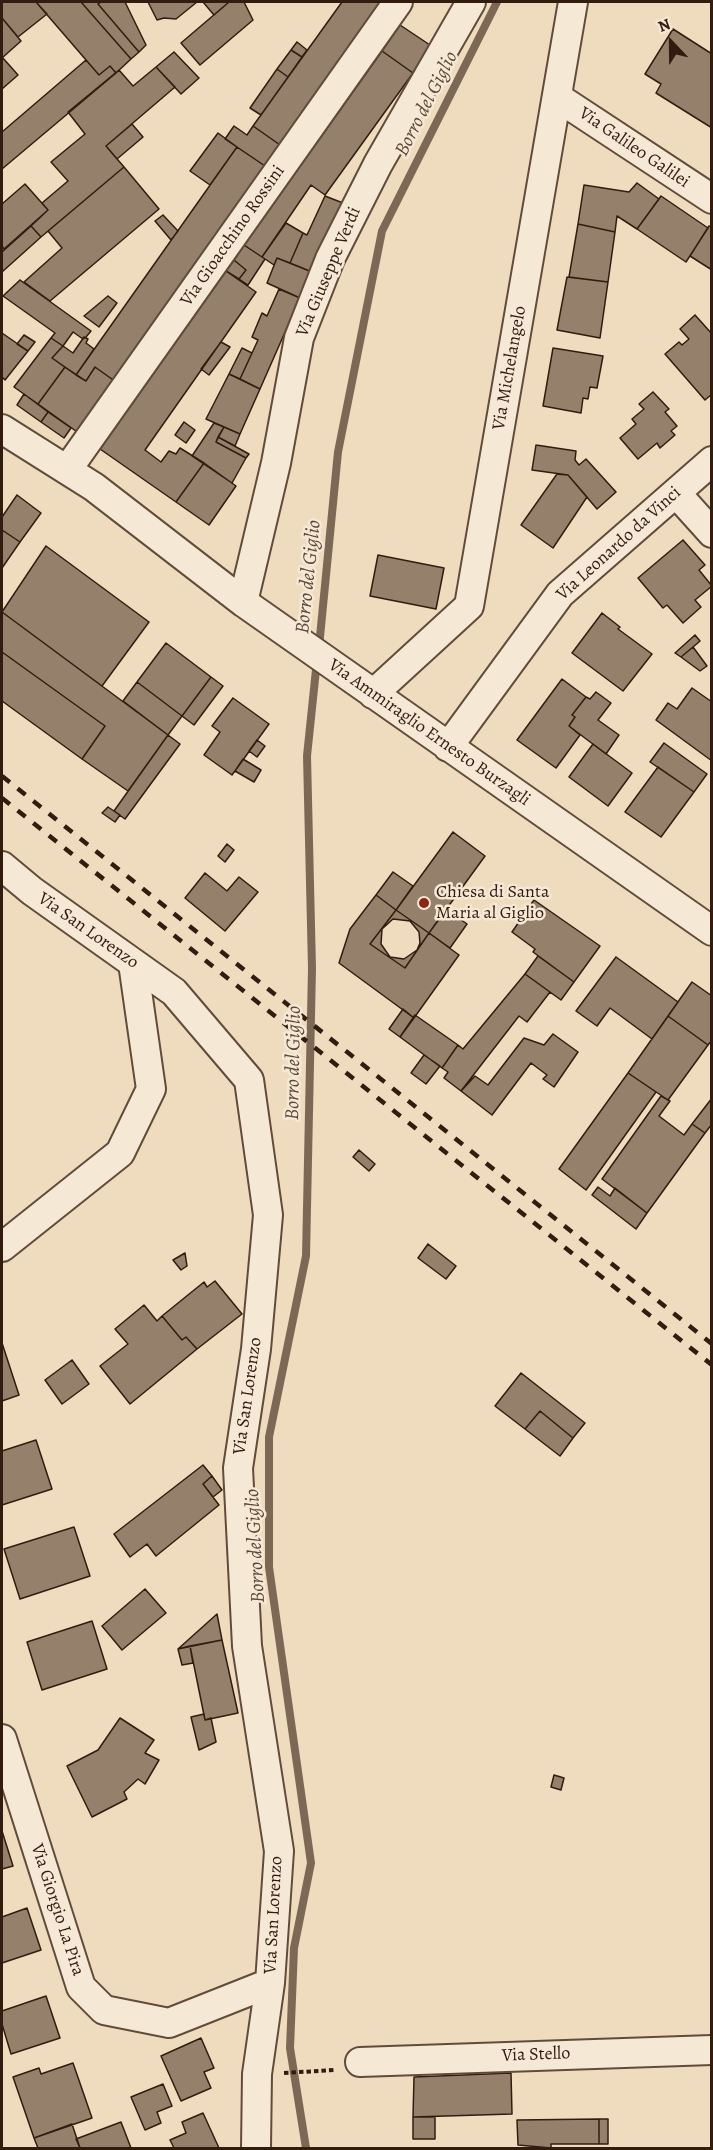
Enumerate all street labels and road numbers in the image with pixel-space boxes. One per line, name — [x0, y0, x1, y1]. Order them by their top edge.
street label: Via Galileo Galilei — [574, 103, 694, 193]
street label: Via Gioacchino Rossini — [176, 161, 290, 311]
street label: Via Giuseppe Verdi — [292, 204, 366, 340]
street label: Via Michelangelo — [488, 304, 532, 432]
street label: Via Leonardo da Vinci — [552, 482, 686, 606]
street label: Via Ammiraglio Ernesto Burzagli — [324, 655, 534, 811]
street label: Via San Lorenzo — [33, 888, 143, 974]
street label: Via San Lorenzo — [229, 1336, 267, 1456]
street label: Via Giorgio La Pira — [25, 1841, 89, 1979]
street label: Via San Lorenzo — [260, 1855, 288, 1975]
street label: Via Stello — [501, 2043, 571, 2067]

